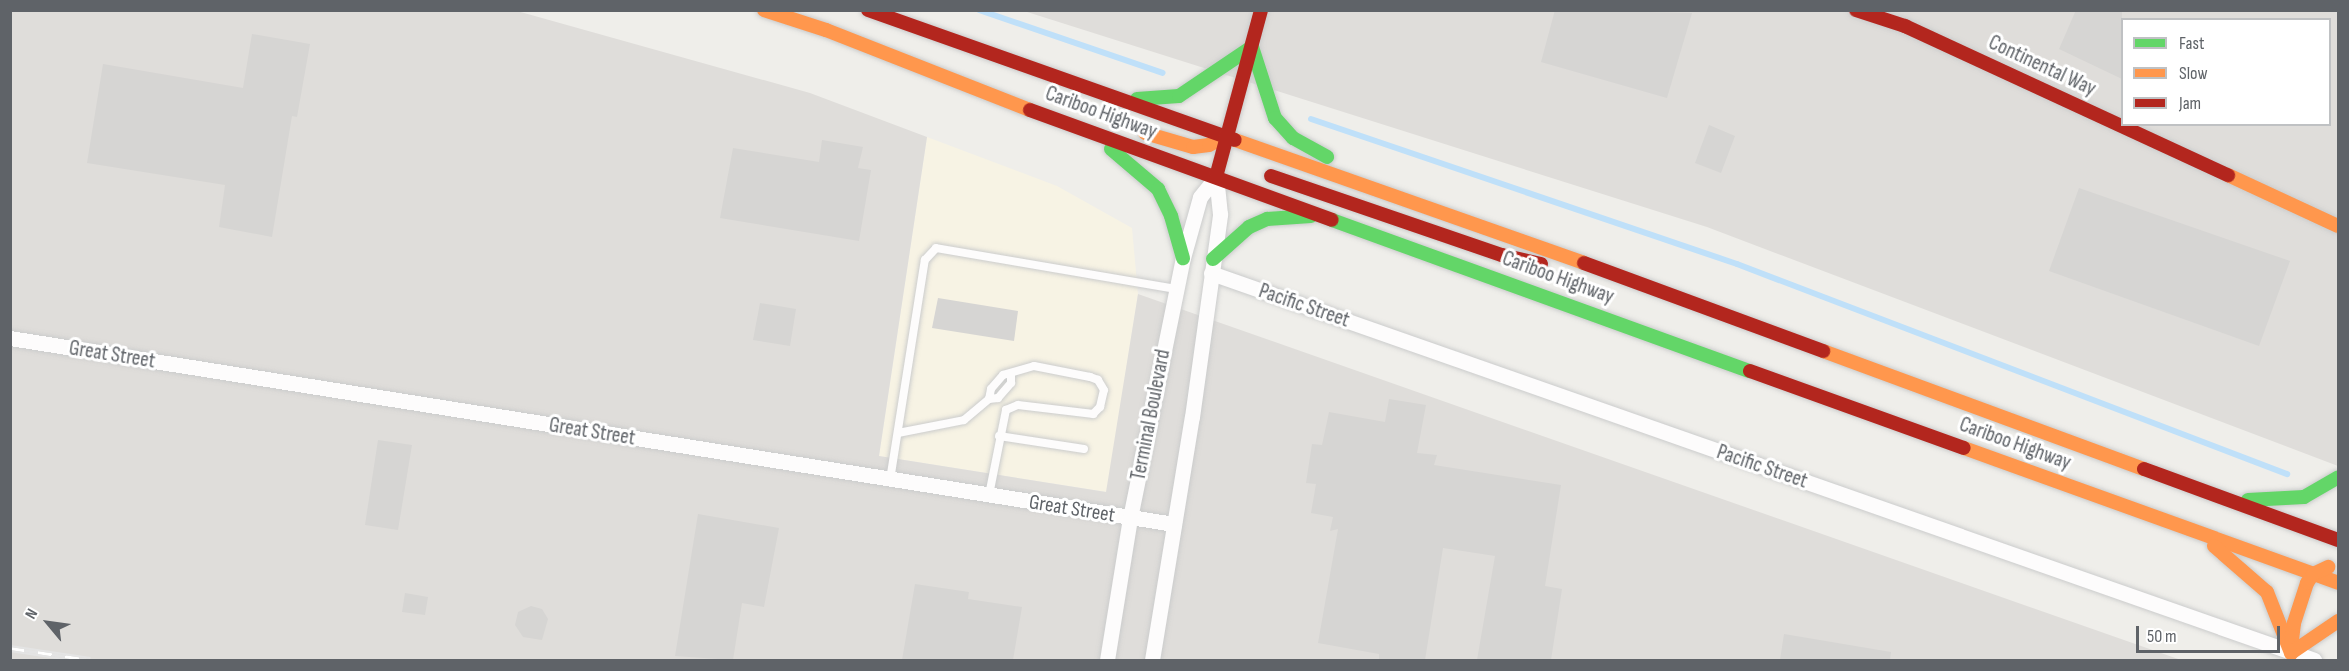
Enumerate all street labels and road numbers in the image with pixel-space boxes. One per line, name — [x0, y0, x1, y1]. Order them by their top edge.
street label: Continental Way — [1984, 30, 2100, 102]
street label: Cariboo Highway — [1042, 81, 1160, 145]
street label: Cariboo Highway — [1499, 246, 1617, 310]
street label: Pacific Street — [1255, 279, 1353, 333]
street label: Great Street — [67, 336, 157, 374]
street label: Terminal Boulevard — [1126, 347, 1176, 483]
street label: Cariboo Highway — [1956, 412, 2074, 476]
street label: Great Street — [547, 413, 637, 451]
street label: Pacific Street — [1713, 440, 1811, 494]
street label: Great Street — [1027, 490, 1117, 528]

